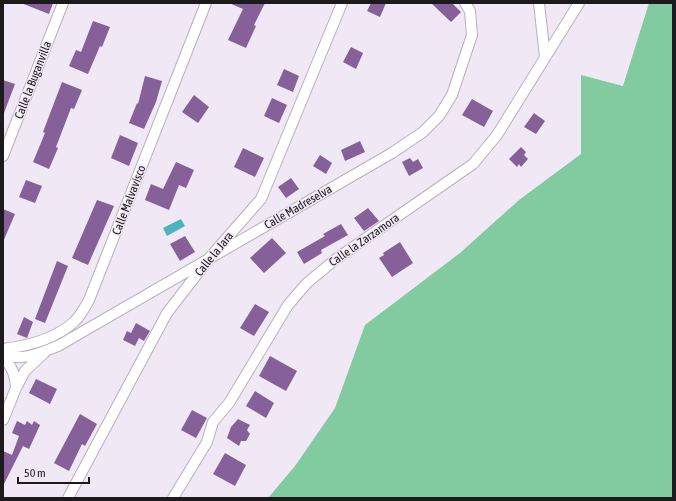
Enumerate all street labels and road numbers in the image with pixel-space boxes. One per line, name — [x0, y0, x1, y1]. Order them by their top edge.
street label: Calle la Buganvilla — [12, 39, 54, 121]
street label: Calle Malvavisco — [109, 163, 149, 237]
street label: Calle Madreselva — [262, 182, 334, 232]
street label: Calle la Zarzamora — [326, 211, 402, 269]
street label: Calle la Jara — [192, 229, 236, 279]

